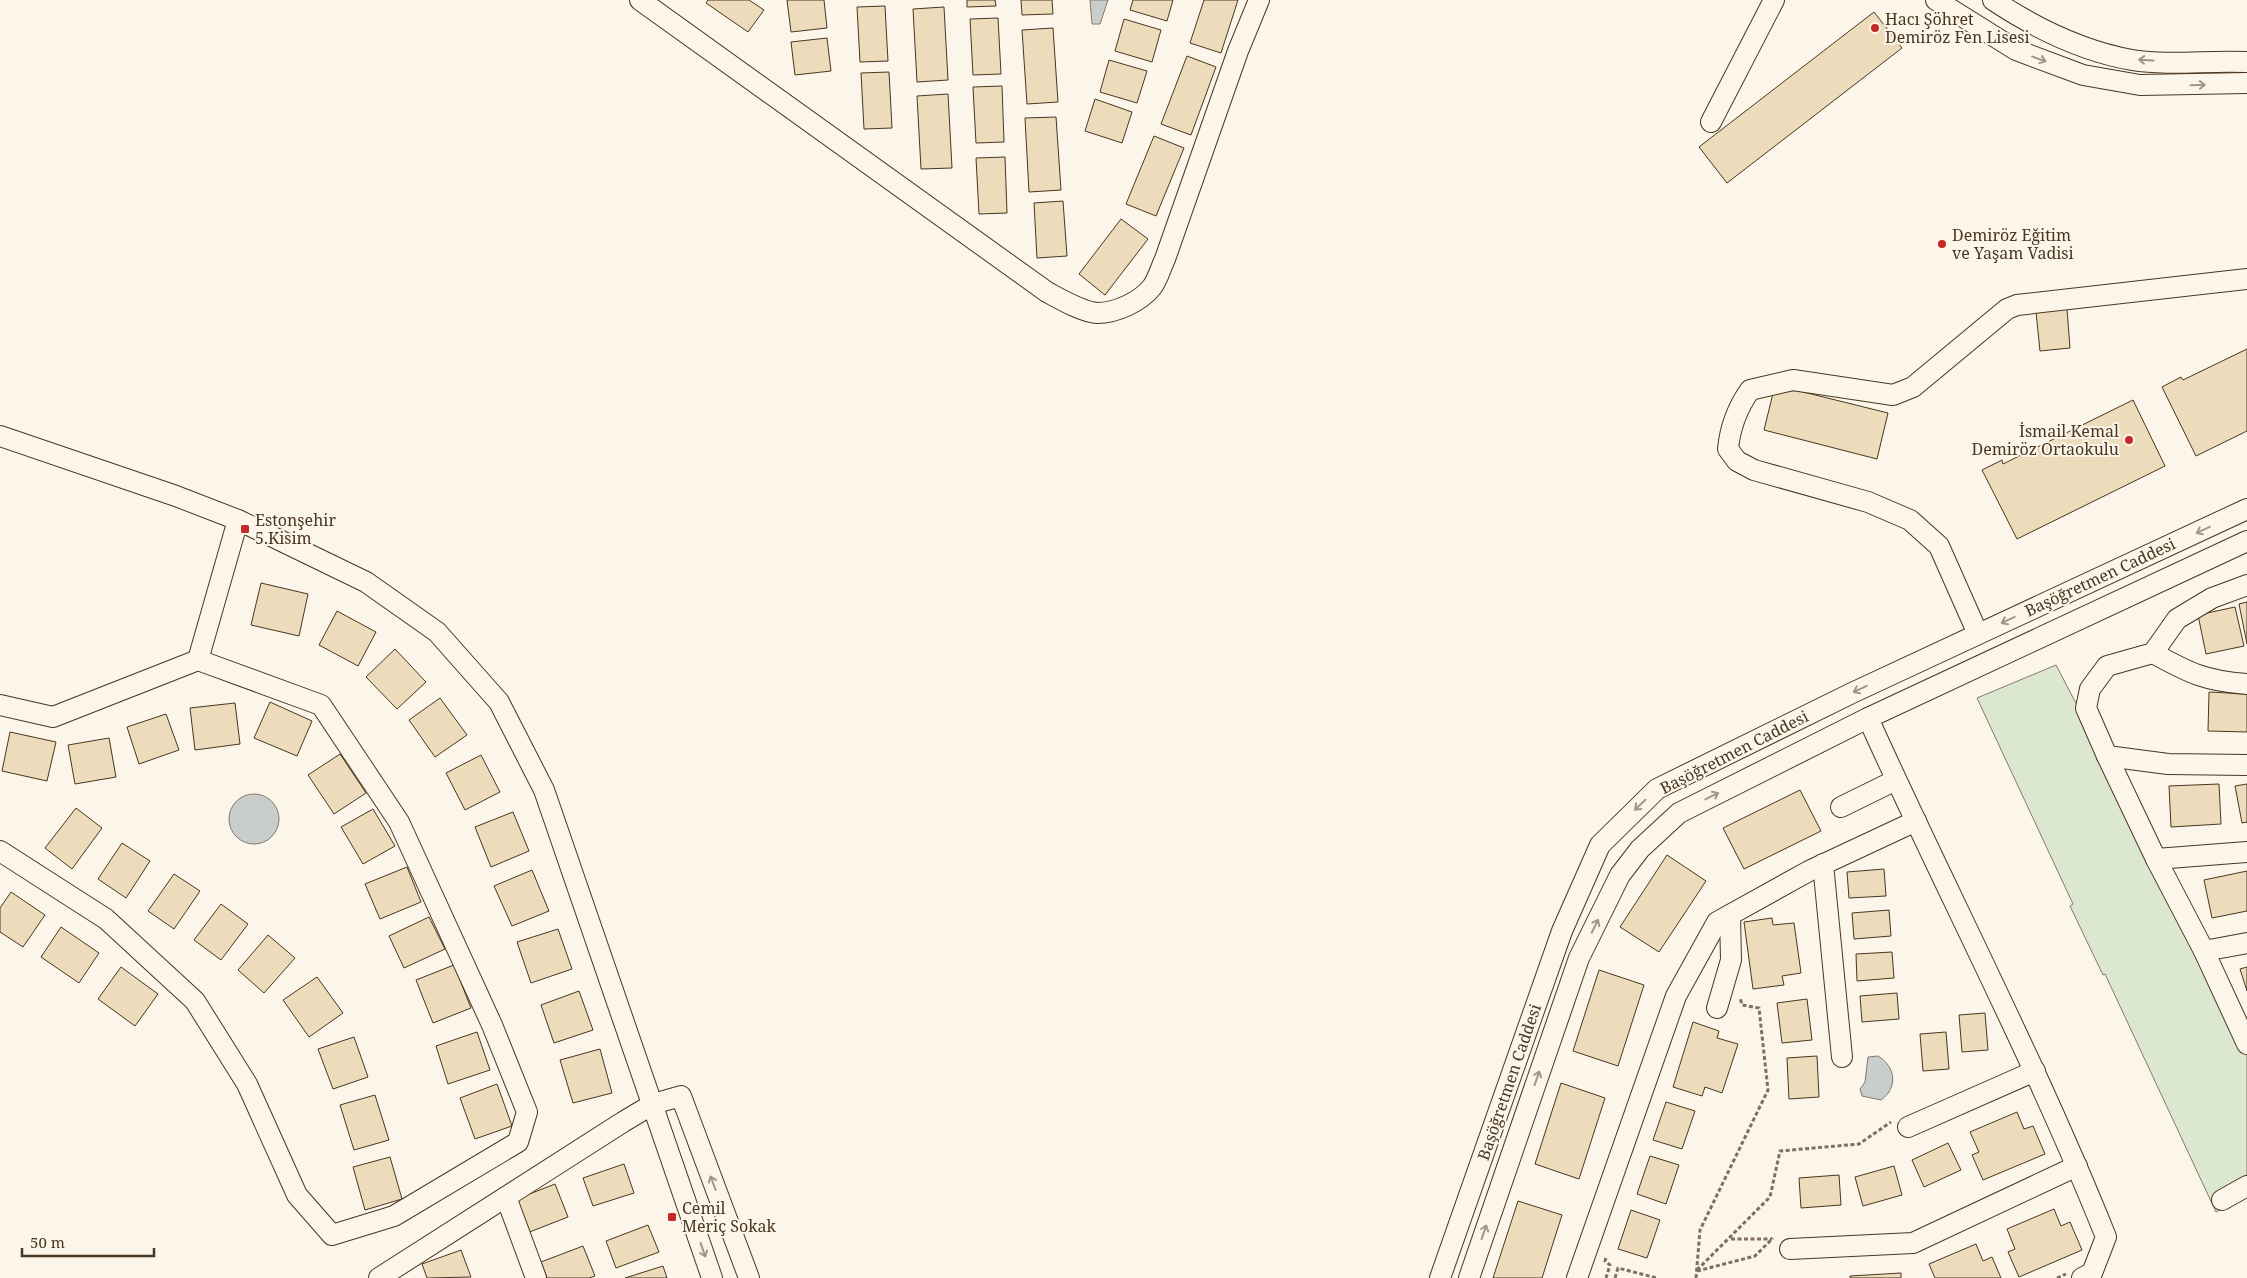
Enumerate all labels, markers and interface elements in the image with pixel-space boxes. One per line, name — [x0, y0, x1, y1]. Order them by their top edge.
place label: Hacı Şöhret Demiröz Fen Lisesi — [1885, 8, 2030, 48]
marker: Hacı Şöhret Demiröz Fen Lisesi — [1869, 22, 1881, 34]
one-way arrow — [2031, 55, 2046, 64]
one-way arrow — [2138, 56, 2154, 65]
one-way arrow — [2190, 81, 2206, 90]
place label: Demiröz Eğitim ve Yaşam Vadisi — [1952, 224, 2074, 264]
marker: Demiröz Eğitim ve Yaşam Vadisi — [1936, 238, 1948, 250]
place label: İsmail Kemal Demiröz Ortaokulu — [1972, 420, 2119, 460]
marker: İsmail Kemal Demiröz Ortaokulu — [2123, 434, 2135, 446]
place label: Estonşehir 5.Kisim — [255, 509, 336, 549]
marker: Estonşehir 5.Kisim — [239, 523, 251, 535]
one-way arrow — [2196, 525, 2211, 535]
street label: Başöğretmen Caddesi — [2021, 532, 2179, 622]
one-way arrow — [2001, 616, 2016, 625]
one-way arrow — [1853, 684, 1868, 694]
street label: Başöğretmen Caddesi — [1656, 705, 1812, 799]
one-way arrow — [1704, 791, 1719, 801]
one-way arrow — [1634, 799, 1647, 811]
one-way arrow — [1590, 919, 1600, 934]
street label: Başöğretmen Caddesi — [1472, 1001, 1546, 1163]
one-way arrow — [1533, 1071, 1543, 1087]
one-way arrow — [708, 1176, 717, 1191]
place label: Cemil Meriç Sokak — [682, 1197, 777, 1237]
marker: Cemil Meriç Sokak — [666, 1211, 678, 1223]
one-way arrow — [1480, 1224, 1490, 1240]
scale bar — [22, 1226, 155, 1258]
text: 50 m — [30, 1232, 65, 1252]
one-way arrow — [699, 1242, 708, 1257]

